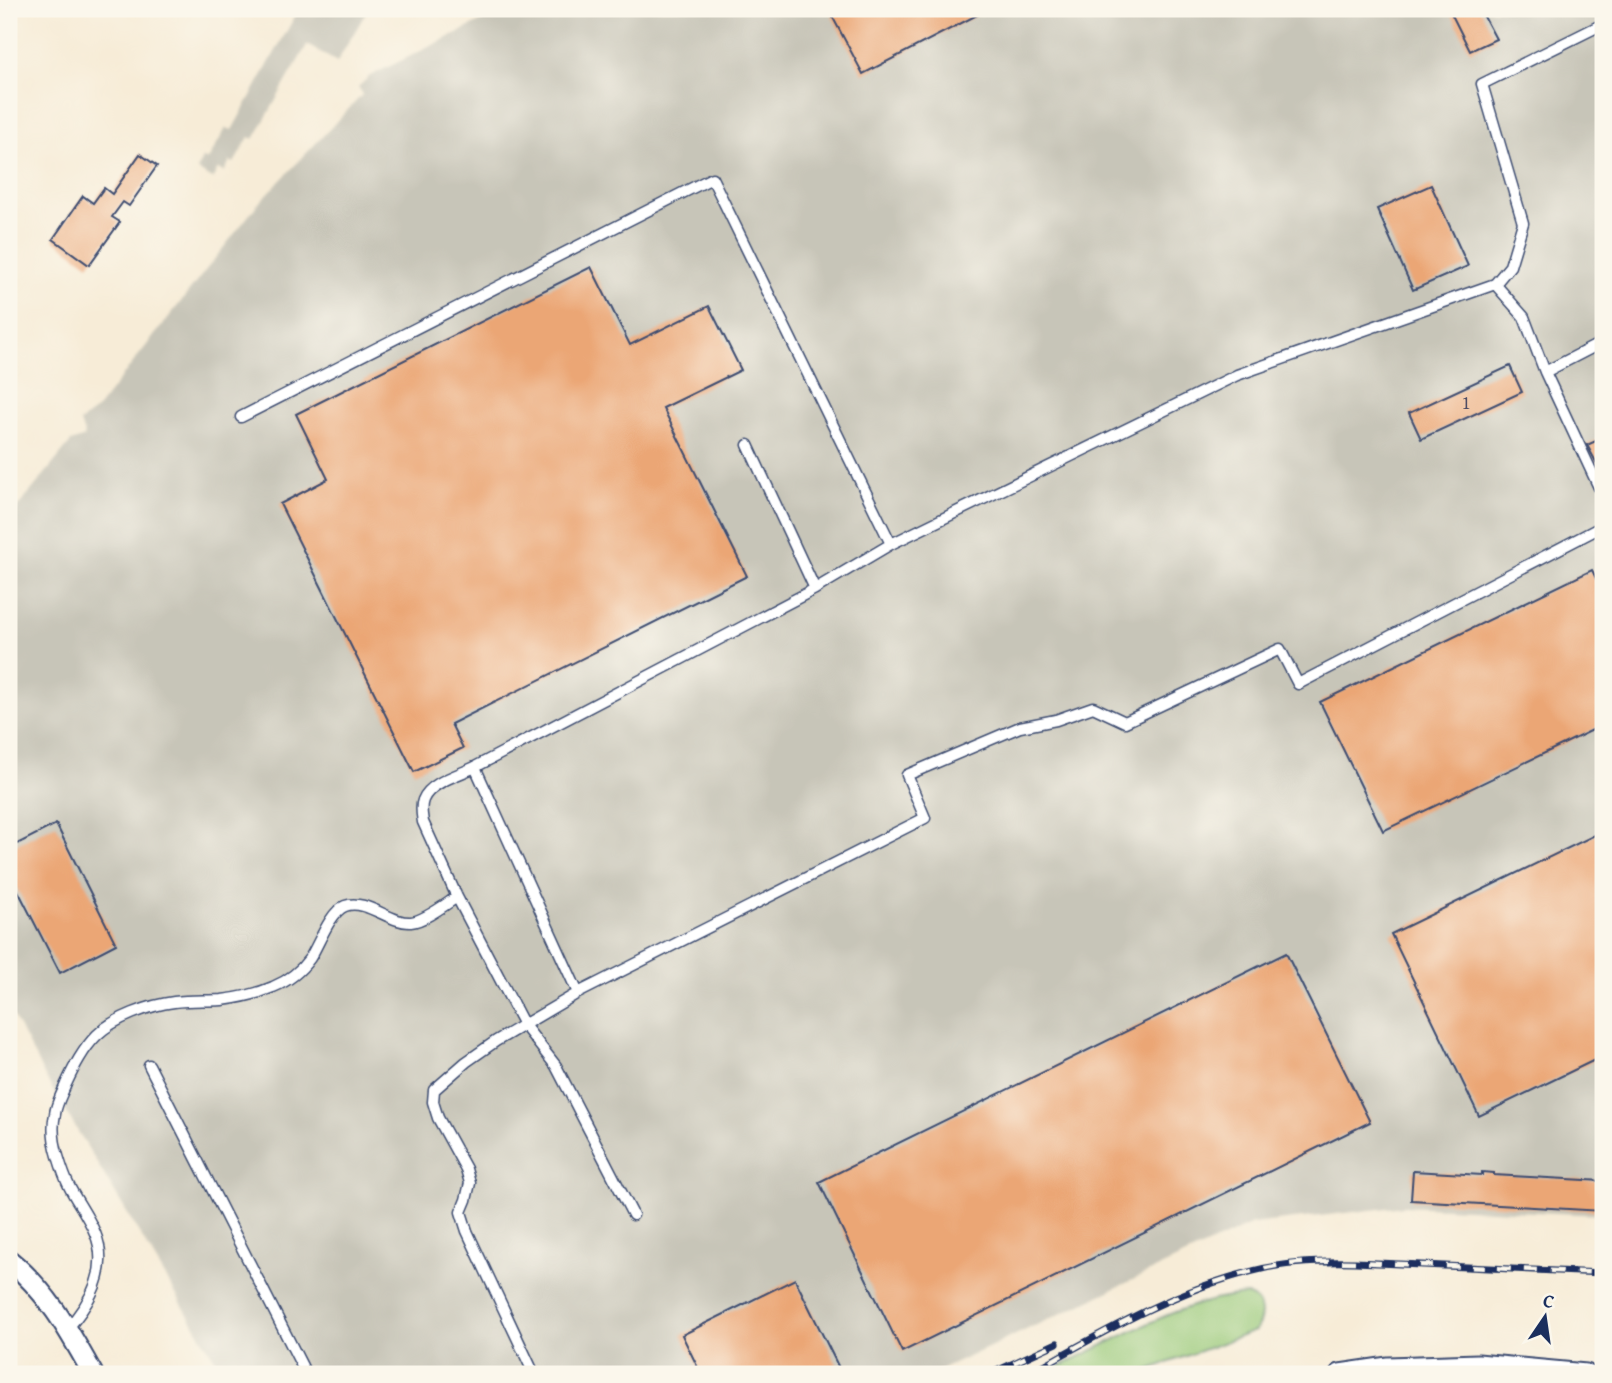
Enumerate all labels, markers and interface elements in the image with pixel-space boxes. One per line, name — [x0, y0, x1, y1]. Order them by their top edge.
house number: 1 — [1462, 389, 1470, 416]
north arrow — [1510, 1282, 1580, 1352]
text: С — [1540, 1286, 1557, 1315]

